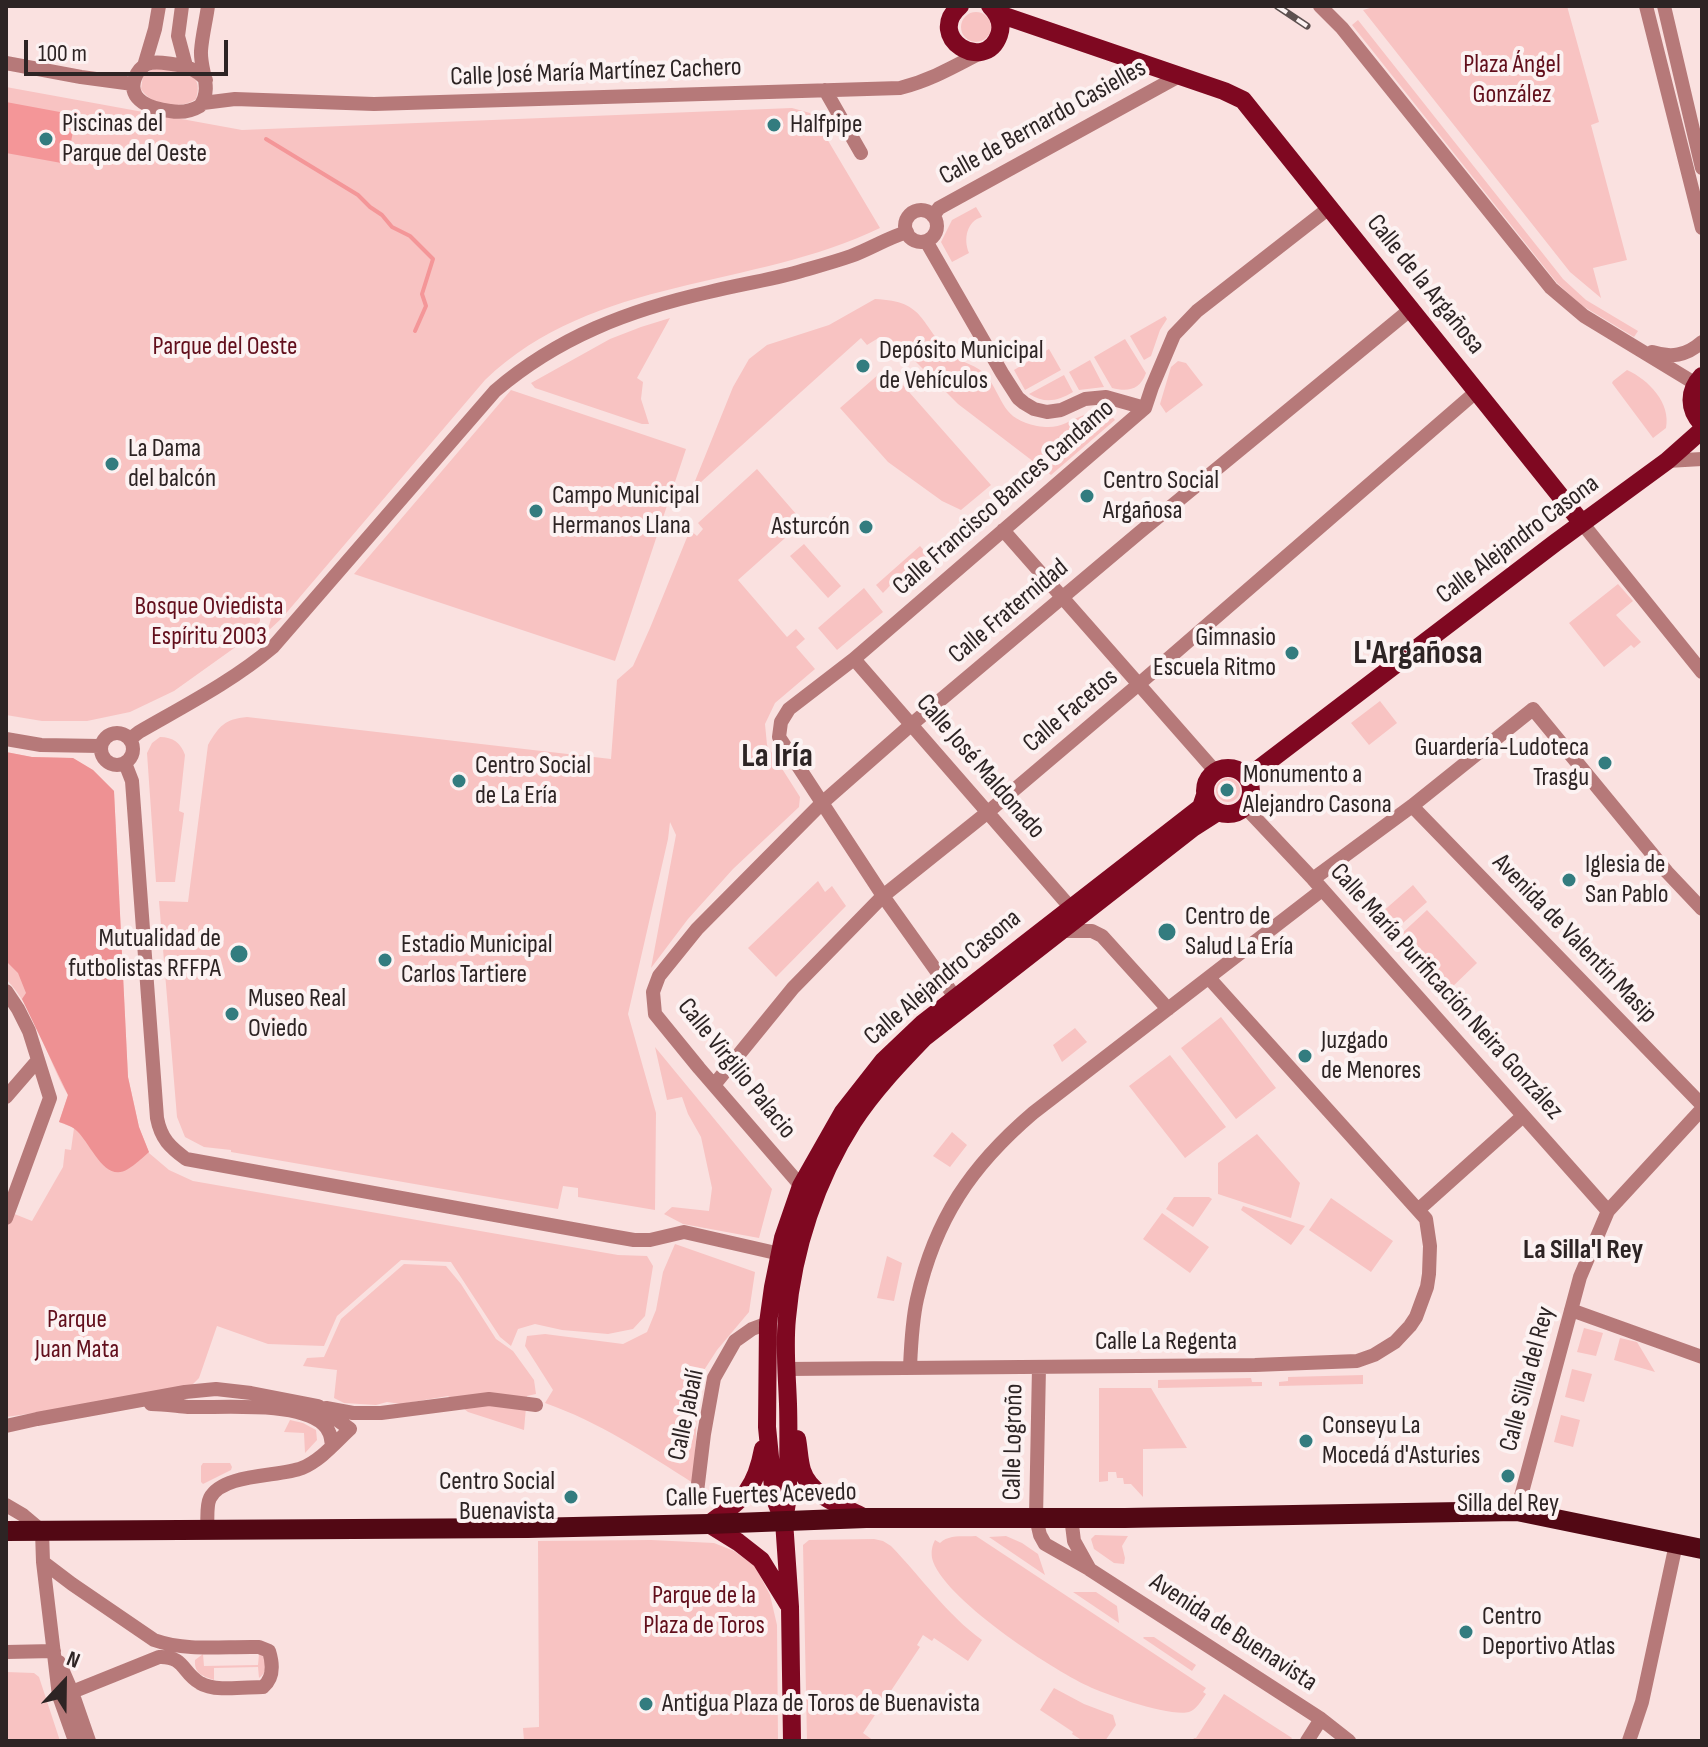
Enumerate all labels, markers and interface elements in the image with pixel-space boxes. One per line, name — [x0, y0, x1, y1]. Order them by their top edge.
scale bar — [28, 24, 232, 74]
text: 100 m — [38, 39, 87, 68]
park label: Plaza Ángel González — [1463, 49, 1561, 110]
street label: Calle José María Martínez Cachero — [450, 52, 742, 94]
street label: Calle de Bernardo Casielles — [934, 53, 1152, 193]
place label: Piscinas del Parque del Oeste — [62, 108, 207, 170]
place label: Halfpipe — [790, 109, 862, 141]
marker: Halfpipe — [765, 116, 783, 134]
marker: Piscinas del Parque del Oeste — [37, 130, 55, 148]
street label: Calle de la Argañosa — [1359, 209, 1491, 361]
park label: Parque del Oeste — [152, 331, 298, 363]
place label: Depósito Municipal de Vehículos — [879, 335, 1044, 396]
marker: Depósito Municipal de Vehículos — [854, 357, 872, 375]
street label: Calle Francisco Bances Candamo — [887, 393, 1121, 603]
place label: La Dama del balcón — [128, 433, 216, 494]
marker: La Dama del balcón — [103, 455, 121, 473]
place label: Centro Social Argañosa — [1103, 465, 1219, 526]
street label: Calle Alejandro Casona — [1431, 469, 1605, 611]
place label: Campo Municipal Hermanos Llana — [552, 480, 700, 542]
marker: Centro Social Argañosa — [1078, 487, 1096, 505]
marker: Campo Municipal Hermanos Llana — [527, 502, 545, 520]
place label: Asturcón — [771, 511, 850, 543]
marker: Asturcón — [857, 518, 875, 536]
street label: Calle Fraternidad — [943, 553, 1075, 671]
park label: Bosque Oviedista Espíritu 2003 — [135, 591, 283, 652]
place label: Gimnasio Escuela Ritmo — [1153, 622, 1276, 684]
district label: L'Argañosa — [1353, 634, 1483, 674]
marker: Gimnasio Escuela Ritmo — [1283, 644, 1301, 662]
street label: Calle Facetos — [1017, 662, 1125, 760]
street label: Calle José Maldonado — [909, 688, 1051, 846]
place label: Guardería-Ludoteca Trasgu — [1415, 732, 1589, 794]
district label: La Iría — [741, 737, 813, 777]
place label: Centro Social de La Ería — [475, 750, 591, 812]
marker: Guardería-Ludoteca Trasgu — [1596, 754, 1614, 772]
place label: Monumento a Alejandro Casona — [1243, 759, 1392, 820]
marker: Centro Social de La Ería — [450, 772, 468, 790]
marker: Monumento a Alejandro Casona — [1218, 781, 1236, 799]
street label: Avenida de Valentín Masip — [1485, 848, 1663, 1030]
place label: Iglesia de San Pablo — [1585, 849, 1668, 910]
street label: Calle María Purificación Neira González — [1323, 858, 1569, 1126]
marker: Iglesia de San Pablo — [1560, 871, 1578, 889]
place label: Centro de Salud La Ería — [1185, 901, 1294, 962]
street label: Calle Alejandro Casona — [858, 903, 1028, 1053]
marker: Centro de Salud La Ería — [1156, 921, 1178, 943]
place label: Mutualidad de futbolistas RFFPA — [68, 923, 221, 984]
place label: Estadio Municipal Carlos Tartiere — [401, 929, 553, 990]
marker: Mutualidad de futbolistas RFFPA — [228, 943, 250, 965]
marker: Estadio Municipal Carlos Tartiere — [376, 951, 394, 969]
place label: Museo Real Oviedo — [248, 983, 346, 1044]
street label: Calle Virgilio Palacio — [670, 993, 802, 1145]
marker: Museo Real Oviedo — [223, 1005, 241, 1023]
place label: Juzgado de Menores — [1321, 1025, 1421, 1086]
marker: Juzgado de Menores — [1296, 1047, 1314, 1065]
district label: La Silla'l Rey — [1523, 1234, 1643, 1268]
street label: Calle Silla del Rey — [1494, 1303, 1562, 1455]
park label: Parque Juan Mata — [35, 1304, 119, 1366]
street label: Calle La Regenta — [1095, 1326, 1237, 1358]
street label: Calle Jabalí — [662, 1367, 712, 1463]
street label: Calle Logroño — [997, 1383, 1031, 1501]
place label: Conseyu La Mocedá d'Asturies — [1322, 1410, 1480, 1472]
marker: Conseyu La Mocedá d'Asturies — [1297, 1432, 1315, 1450]
place label: Centro Social Buenavista — [439, 1466, 555, 1528]
marker: Silla del Rey — [1499, 1467, 1517, 1485]
street label: Calle Fuertes Acevedo — [665, 1477, 857, 1515]
marker: Centro Social Buenavista — [562, 1488, 580, 1506]
place label: Silla del Rey — [1457, 1488, 1559, 1520]
street label: Avenida de Buenavista — [1143, 1567, 1323, 1699]
park label: Parque de la Plaza de Toros — [643, 1580, 765, 1642]
place label: Centro Deportivo Atlas — [1482, 1601, 1615, 1662]
marker: Centro Deportivo Atlas — [1457, 1623, 1475, 1641]
north arrow — [24, 1643, 104, 1723]
text: N — [63, 1646, 84, 1675]
place label: Antigua Plaza de Toros de Buenavista — [662, 1688, 980, 1720]
marker: Antigua Plaza de Toros de Buenavista — [637, 1695, 655, 1713]

